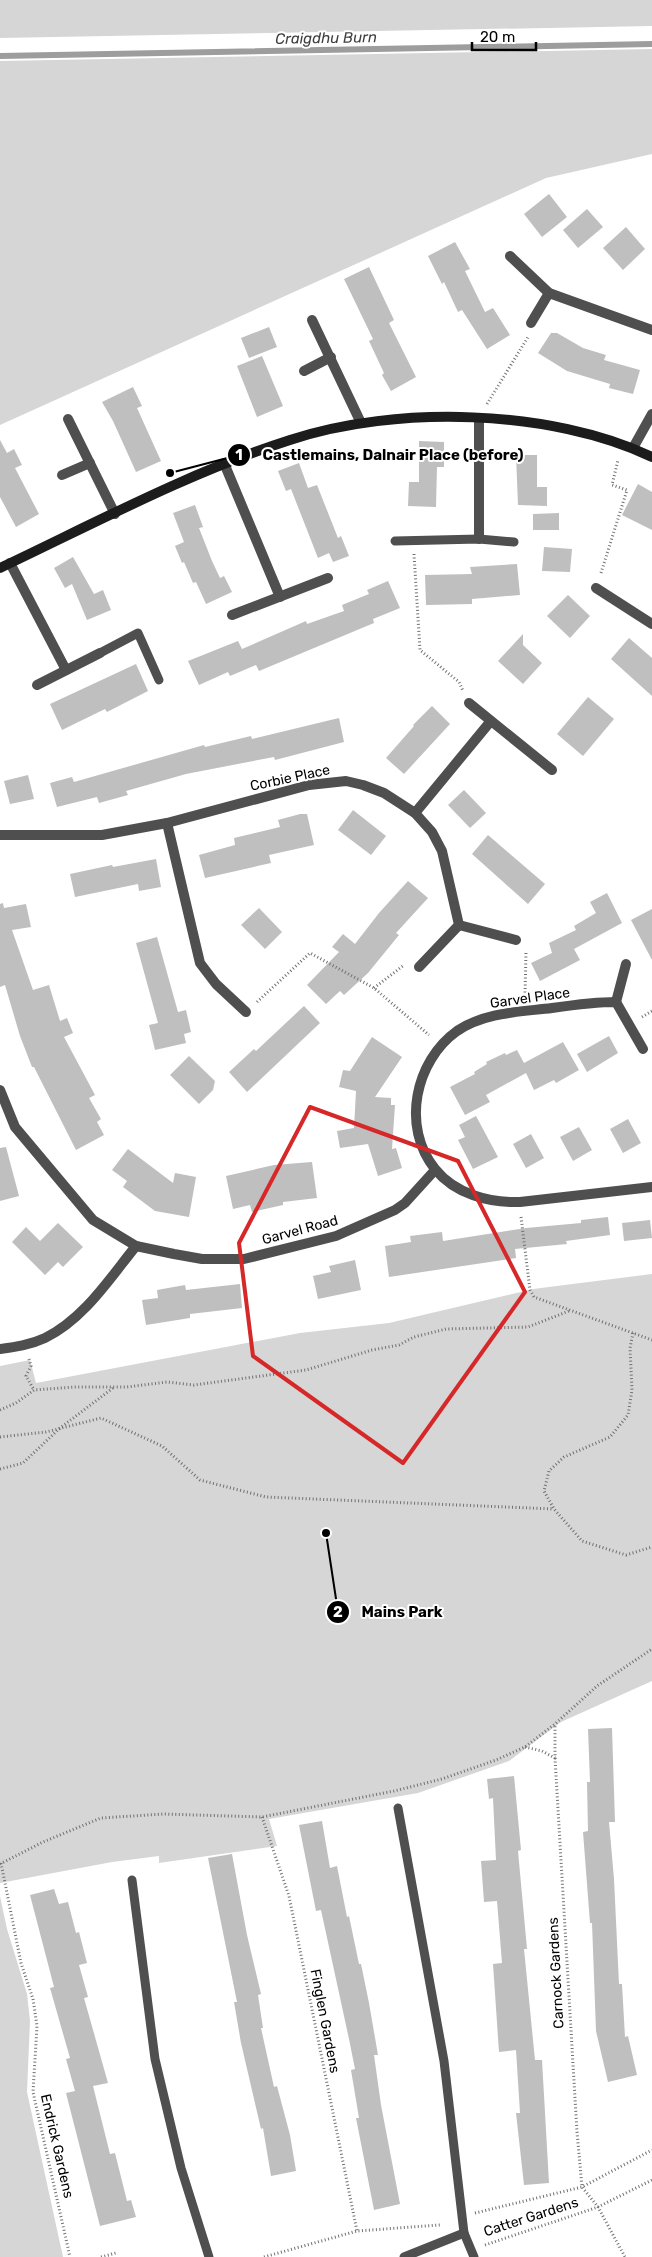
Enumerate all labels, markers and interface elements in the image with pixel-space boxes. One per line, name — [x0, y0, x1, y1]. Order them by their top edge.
scale bar — [472, 20, 536, 52]
water label: Craigdhu Burn — [275, 28, 377, 48]
text: 20 m — [480, 28, 515, 46]
callout: Castlemains, Dalnair Place (before) — [227, 440, 533, 470]
text: 1 — [235, 446, 243, 464]
text: Castlemains, Dalnair Place (before) — [262, 446, 524, 464]
street label: Corbie Place — [248, 761, 332, 795]
street label: Garvel Place — [489, 984, 571, 1012]
street label: Garvel Road — [260, 1212, 340, 1248]
callout: Mains Park — [326, 1597, 452, 1627]
text: 2 — [333, 1603, 343, 1621]
text: Mains Park — [361, 1603, 443, 1621]
street label: Carnock Gardens — [545, 1917, 567, 2029]
street label: Finglen Gardens — [307, 1967, 343, 2075]
street label: Endrick Gardens — [37, 2092, 77, 2200]
street label: Catter Gardens — [482, 2194, 580, 2240]

